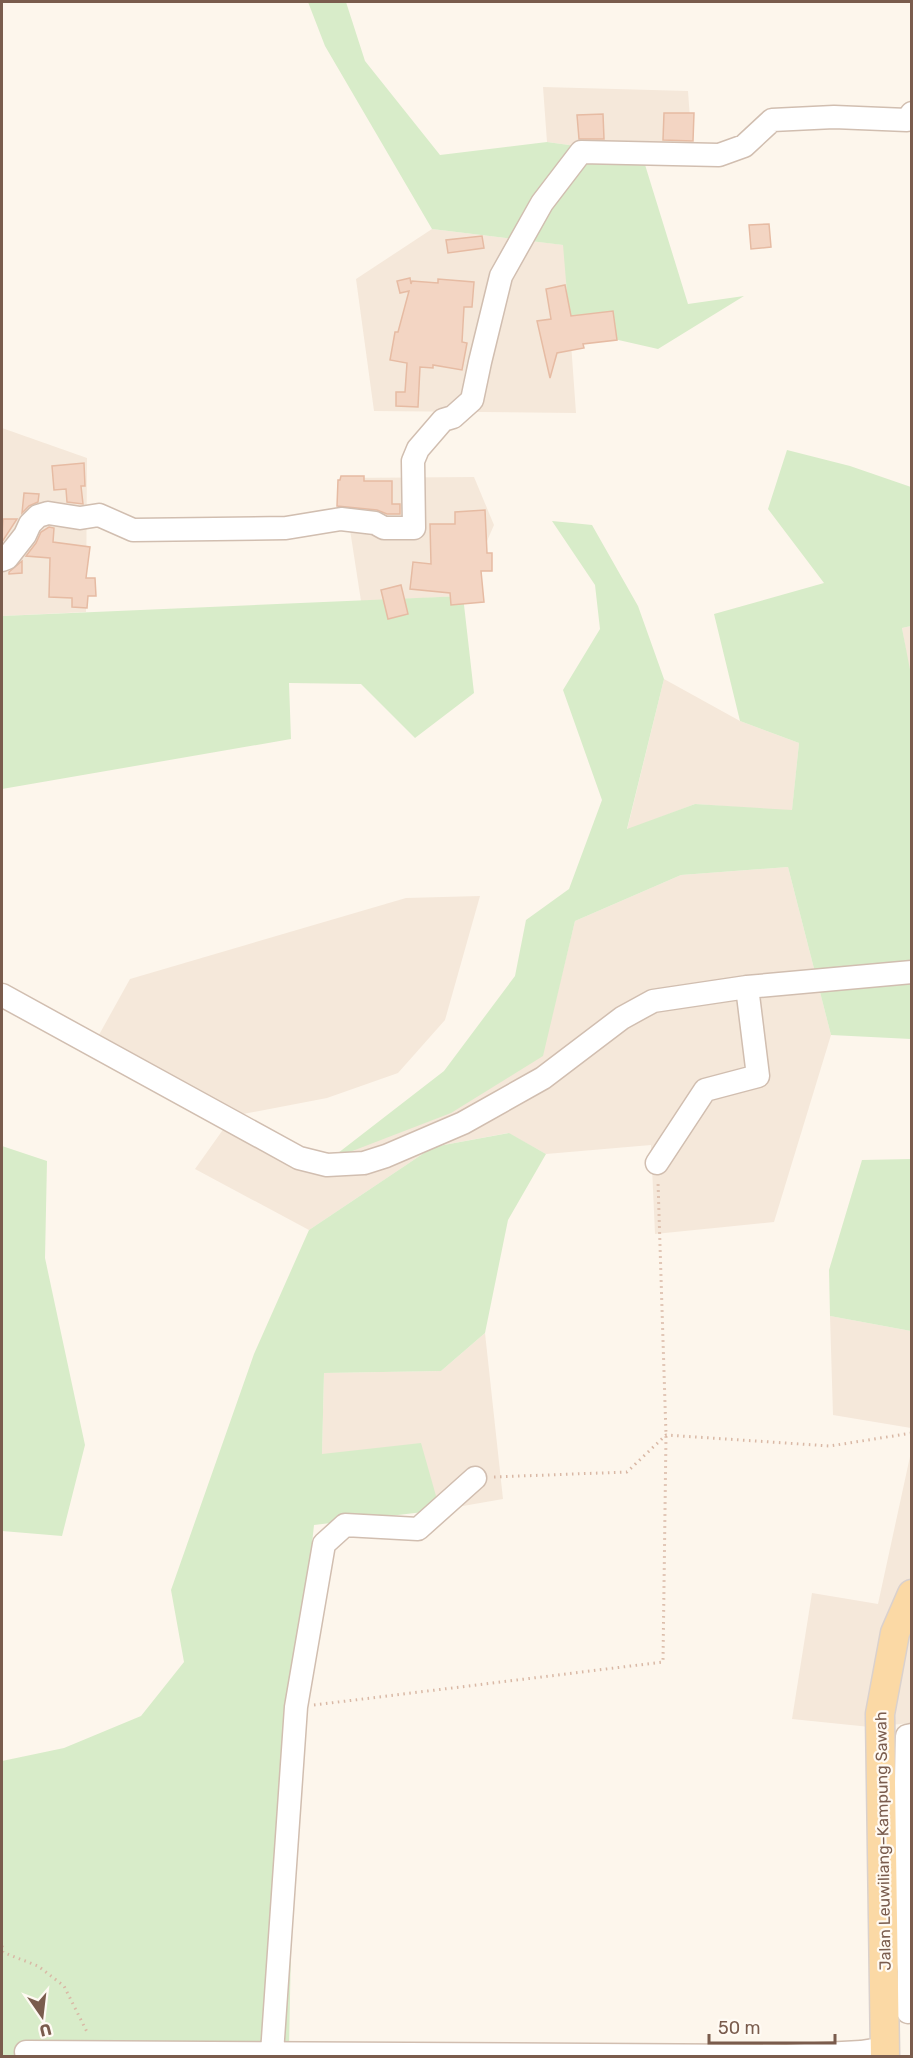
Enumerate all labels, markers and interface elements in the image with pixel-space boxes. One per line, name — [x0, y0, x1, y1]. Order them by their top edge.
street label: Jalan Leuwiliang–Kampung Sawah — [871, 1711, 895, 1971]
north arrow — [12, 1986, 72, 2046]
scale bar — [709, 2007, 835, 2045]
text: 50 m — [718, 2017, 761, 2039]
text: U — [38, 2019, 53, 2041]

